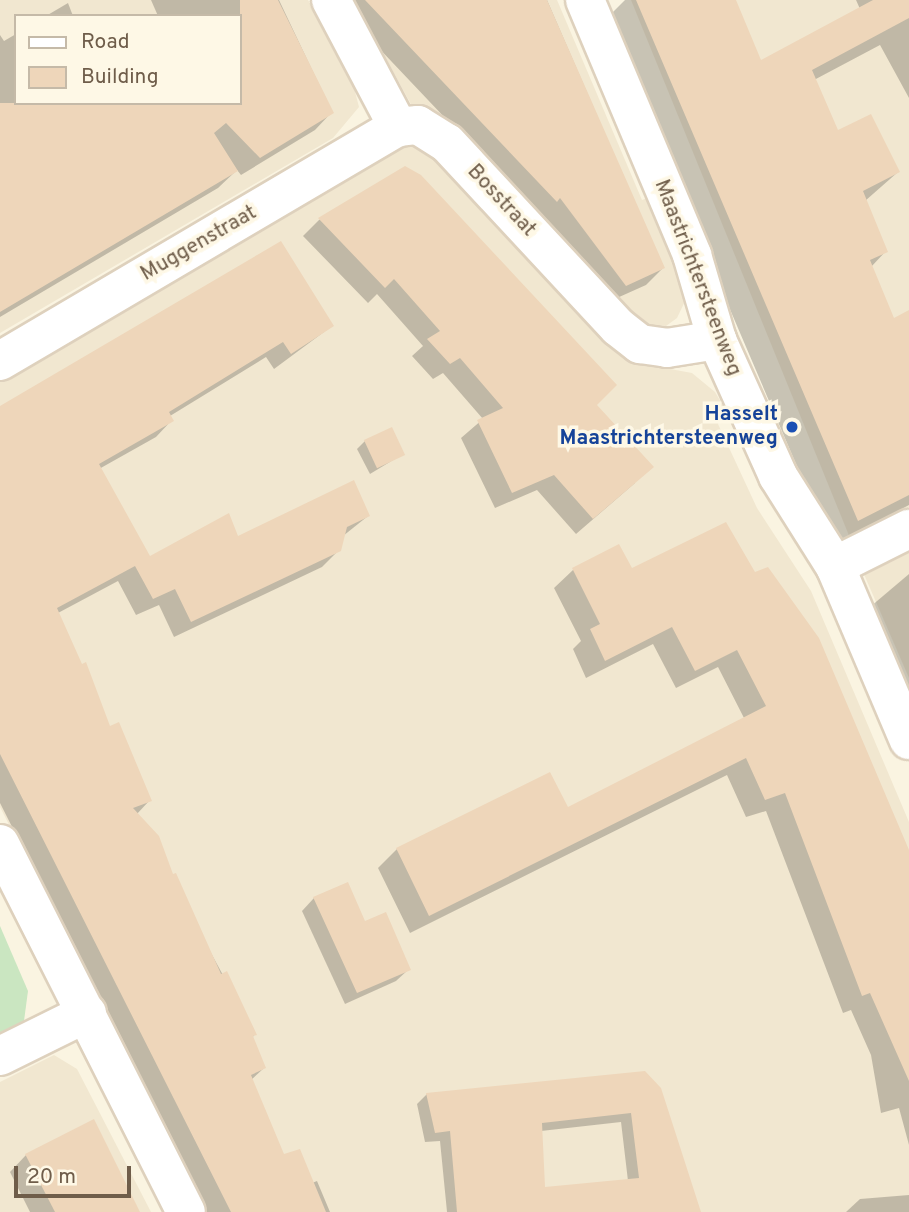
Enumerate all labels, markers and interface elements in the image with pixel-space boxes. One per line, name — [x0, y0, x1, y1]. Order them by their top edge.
legend — [14, 14, 242, 105]
text: Road — [81, 29, 130, 56]
text: Building — [81, 64, 159, 91]
street label: Bosstraat — [461, 160, 541, 242]
street label: Maastrichtersteenweg — [648, 176, 746, 380]
street label: Muggenstraat — [137, 201, 261, 287]
place label: Hasselt Maastrichtersteenweg — [559, 402, 778, 452]
marker: Hasselt Maastrichtersteenweg — [784, 419, 800, 435]
scale bar — [18, 1152, 135, 1196]
text: 20 m — [27, 1164, 76, 1191]

